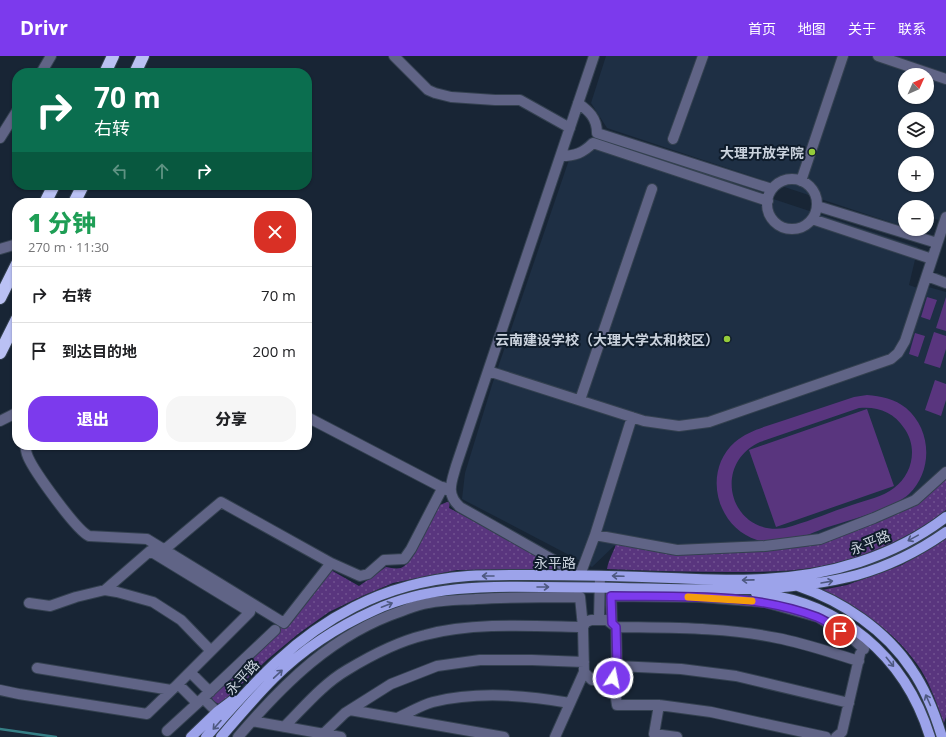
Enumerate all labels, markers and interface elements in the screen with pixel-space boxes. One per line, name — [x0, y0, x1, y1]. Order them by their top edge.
text: Drivr — [20, 15, 68, 41]
text: 首页 — [748, 19, 776, 38]
text: 地图 — [798, 19, 826, 38]
text: 关于 — [848, 19, 876, 38]
text: 联系 — [898, 19, 926, 38]
north arrow — [898, 68, 934, 104]
map controls — [898, 68, 934, 236]
text: 70 m — [94, 78, 161, 116]
icon: right — [28, 84, 80, 136]
button: layers — [898, 112, 934, 148]
text: 右转 — [94, 116, 130, 140]
place label: 大理开放学院 — [720, 143, 804, 162]
marker: 大理开放学院 — [807, 147, 817, 157]
button: + — [898, 156, 934, 192]
icon: left — [109, 160, 131, 182]
icon: ahead — [151, 160, 173, 182]
icon: right — [193, 160, 215, 182]
button: − — [898, 200, 934, 236]
text: 1 分钟 — [28, 206, 96, 239]
button: close — [254, 211, 296, 253]
text: 270 m · 11:30 — [28, 238, 109, 256]
icon: right — [28, 284, 50, 306]
text: 右转 — [62, 285, 92, 305]
text: 70 m — [261, 285, 296, 305]
place label: 云南建设学校（大理大学太和校区） — [495, 330, 719, 349]
marker: 云南建设学校（大理大学太和校区） — [722, 334, 732, 344]
icon: arrive — [28, 340, 50, 362]
text: 到达目的地 — [62, 341, 137, 361]
text: 200 m — [252, 341, 296, 361]
button: 退出 — [28, 396, 158, 442]
button: 分享 — [166, 396, 296, 442]
street label: 永平路 — [847, 525, 893, 559]
one-way arrow — [907, 535, 919, 543]
street label: 永平路 — [534, 553, 576, 572]
one-way arrow — [482, 572, 495, 580]
one-way arrow — [612, 573, 625, 580]
one-way arrow — [742, 576, 755, 584]
one-way arrow — [820, 578, 833, 586]
one-way arrow — [536, 583, 549, 590]
one-way arrow — [381, 600, 393, 608]
pin — [823, 614, 857, 648]
icon: arrive — [829, 620, 851, 642]
street label: 永平路 — [221, 655, 263, 699]
position arrow — [592, 657, 634, 699]
one-way arrow — [886, 657, 894, 668]
one-way arrow — [273, 669, 283, 679]
one-way arrow — [924, 695, 931, 707]
one-way arrow — [212, 720, 222, 730]

